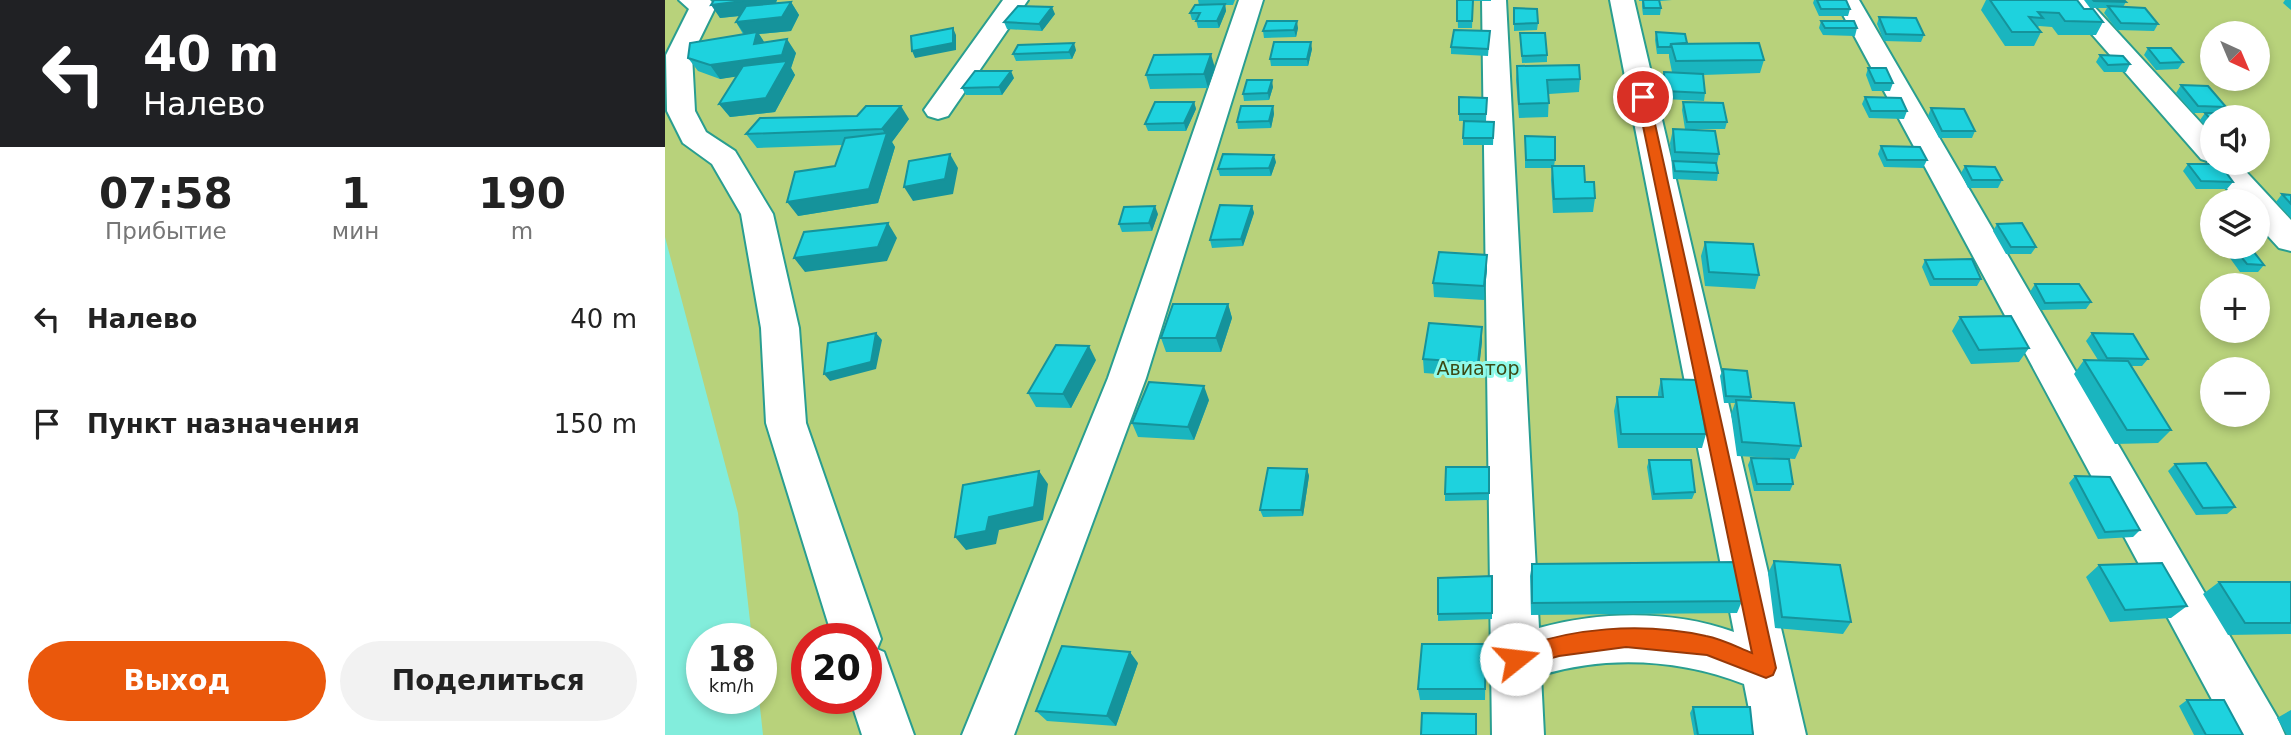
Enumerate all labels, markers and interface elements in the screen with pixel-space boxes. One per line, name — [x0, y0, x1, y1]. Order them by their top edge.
north arrow — [2200, 21, 2270, 91]
map controls — [2200, 21, 2270, 427]
text: 40 m — [143, 26, 279, 83]
icon: left — [28, 28, 119, 119]
pin — [1613, 67, 1673, 127]
icon: arrive — [1624, 78, 1662, 116]
text: Налево — [143, 85, 265, 123]
button: sound — [2200, 105, 2270, 175]
text: 07:58 — [99, 169, 233, 218]
text: 1 — [341, 169, 370, 218]
text: 190 — [478, 169, 566, 218]
button: layers — [2200, 189, 2270, 259]
text: Прибытие — [105, 218, 227, 244]
text: мин — [332, 218, 379, 244]
text: m — [511, 218, 533, 244]
button: + — [2200, 273, 2270, 343]
icon: left — [28, 300, 66, 338]
text: Налево — [87, 304, 197, 334]
text: 40 m — [570, 304, 637, 334]
park label: Авиатор — [1437, 357, 1519, 379]
button: − — [2200, 357, 2270, 427]
icon: arrive — [28, 405, 66, 443]
text: Пункт назначения — [87, 409, 360, 439]
text: 150 m — [554, 409, 637, 439]
position arrow — [1479, 622, 1553, 696]
speed limit sign: 20 — [791, 623, 882, 714]
text: 18 — [707, 639, 756, 679]
button: Выход — [28, 641, 326, 721]
button: Поделиться — [340, 641, 637, 721]
text: km/h — [709, 675, 754, 696]

